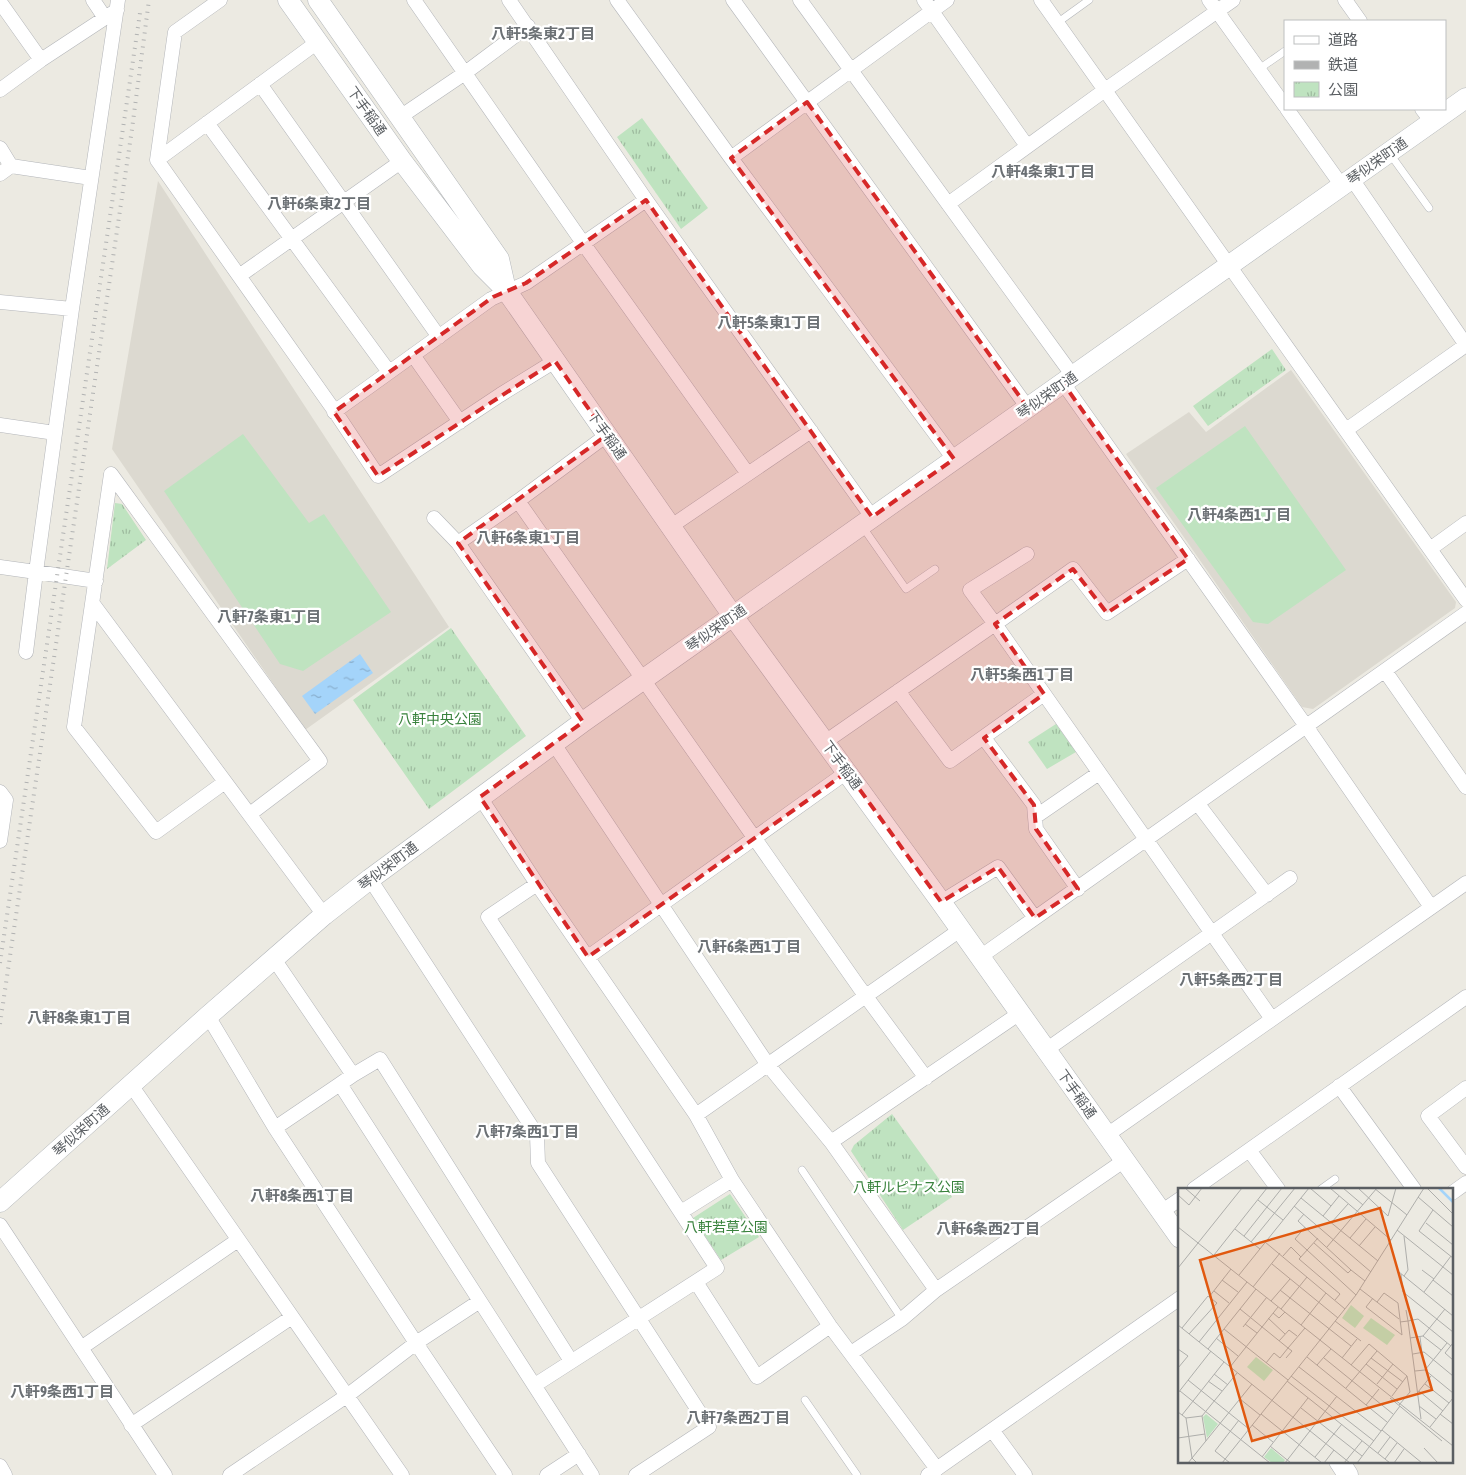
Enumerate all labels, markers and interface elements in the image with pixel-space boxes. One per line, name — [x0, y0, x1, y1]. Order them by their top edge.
legend — [1284, 20, 1446, 110]
district label: 八軒5条東2丁目 — [491, 25, 595, 42]
text: 道路 — [1328, 31, 1358, 48]
text: 鉄道 — [1328, 56, 1358, 73]
text: 公園 — [1328, 81, 1358, 98]
street label: 下手稲通 — [344, 83, 390, 139]
street label: 琴似栄町通 — [1344, 134, 1410, 188]
district label: 八軒4条東1丁目 — [991, 163, 1095, 180]
district label: 八軒6条東2丁目 — [267, 195, 371, 212]
district label: 八軒5条東1丁目 — [717, 314, 821, 331]
street label: 琴似栄町通 — [1014, 368, 1080, 422]
street label: 下手稲通 — [584, 407, 630, 463]
district label: 八軒4条西1丁目 — [1187, 506, 1291, 523]
district label: 八軒6条東1丁目 — [476, 529, 580, 546]
street label: 琴似栄町通 — [683, 601, 749, 655]
district label: 八軒7条東1丁目 — [217, 608, 321, 625]
district label: 八軒5条西1丁目 — [970, 666, 1074, 683]
park label: 八軒中央公園 — [398, 711, 482, 727]
street label: 下手稲通 — [819, 738, 865, 792]
street label: 琴似栄町通 — [355, 839, 421, 893]
district label: 八軒6条西1丁目 — [697, 938, 801, 955]
district label: 八軒5条西2丁目 — [1179, 971, 1283, 988]
district label: 八軒8条東1丁目 — [27, 1009, 131, 1026]
street label: 下手稲通 — [1054, 1066, 1100, 1122]
street label: 琴似栄町通 — [50, 1101, 112, 1159]
district label: 八軒7条西1丁目 — [475, 1123, 579, 1140]
park label: 八軒ルピナス公園 — [853, 1179, 965, 1195]
district label: 八軒8条西1丁目 — [250, 1187, 354, 1204]
inset map — [1178, 1188, 1454, 1462]
park label: 八軒若草公園 — [684, 1219, 768, 1235]
district label: 八軒6条西2丁目 — [936, 1220, 1040, 1237]
district label: 八軒9条西1丁目 — [10, 1383, 114, 1400]
district label: 八軒7条西2丁目 — [686, 1409, 790, 1426]

